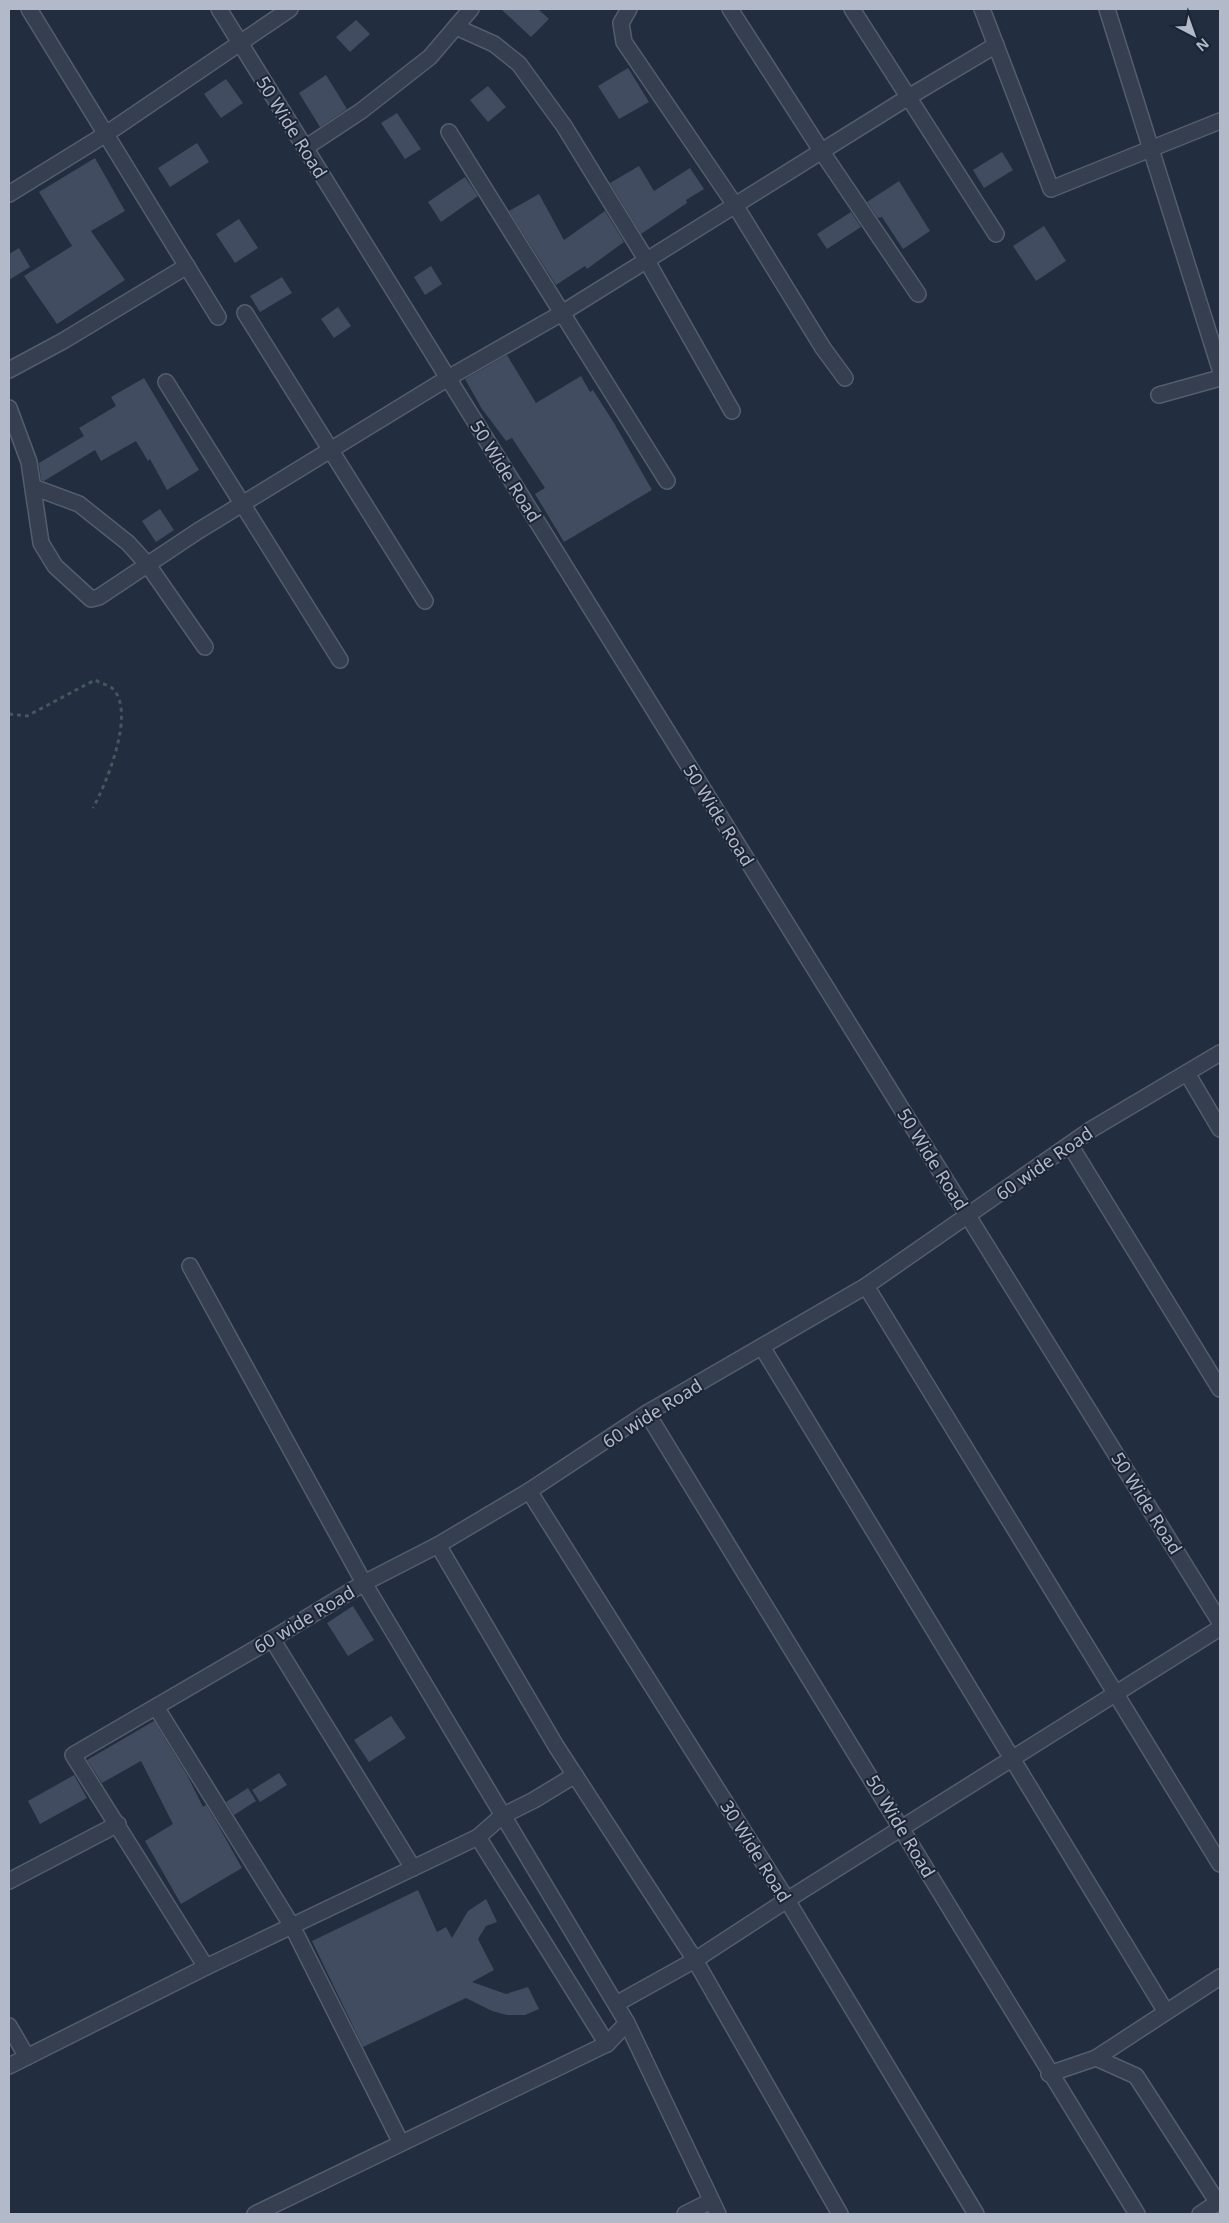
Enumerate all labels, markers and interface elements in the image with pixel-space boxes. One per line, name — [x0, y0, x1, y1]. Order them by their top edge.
north arrow — [1169, 10, 1219, 60]
text: N — [1192, 34, 1213, 56]
street label: 50 Wide Road — [251, 72, 333, 182]
street label: 50 Wide Road — [465, 416, 547, 526]
street label: 50 Wide Road — [678, 760, 760, 870]
street label: 50 Wide Road — [892, 1104, 974, 1214]
street label: 60 wide Road — [991, 1121, 1097, 1205]
street label: 60 wide Road — [598, 1373, 706, 1453]
street label: 50 Wide Road — [1106, 1448, 1188, 1558]
street label: 60 wide Road — [249, 1580, 359, 1658]
street label: 50 Wide Road — [861, 1770, 941, 1882]
street label: 30 Wide Road — [715, 1796, 797, 1906]

